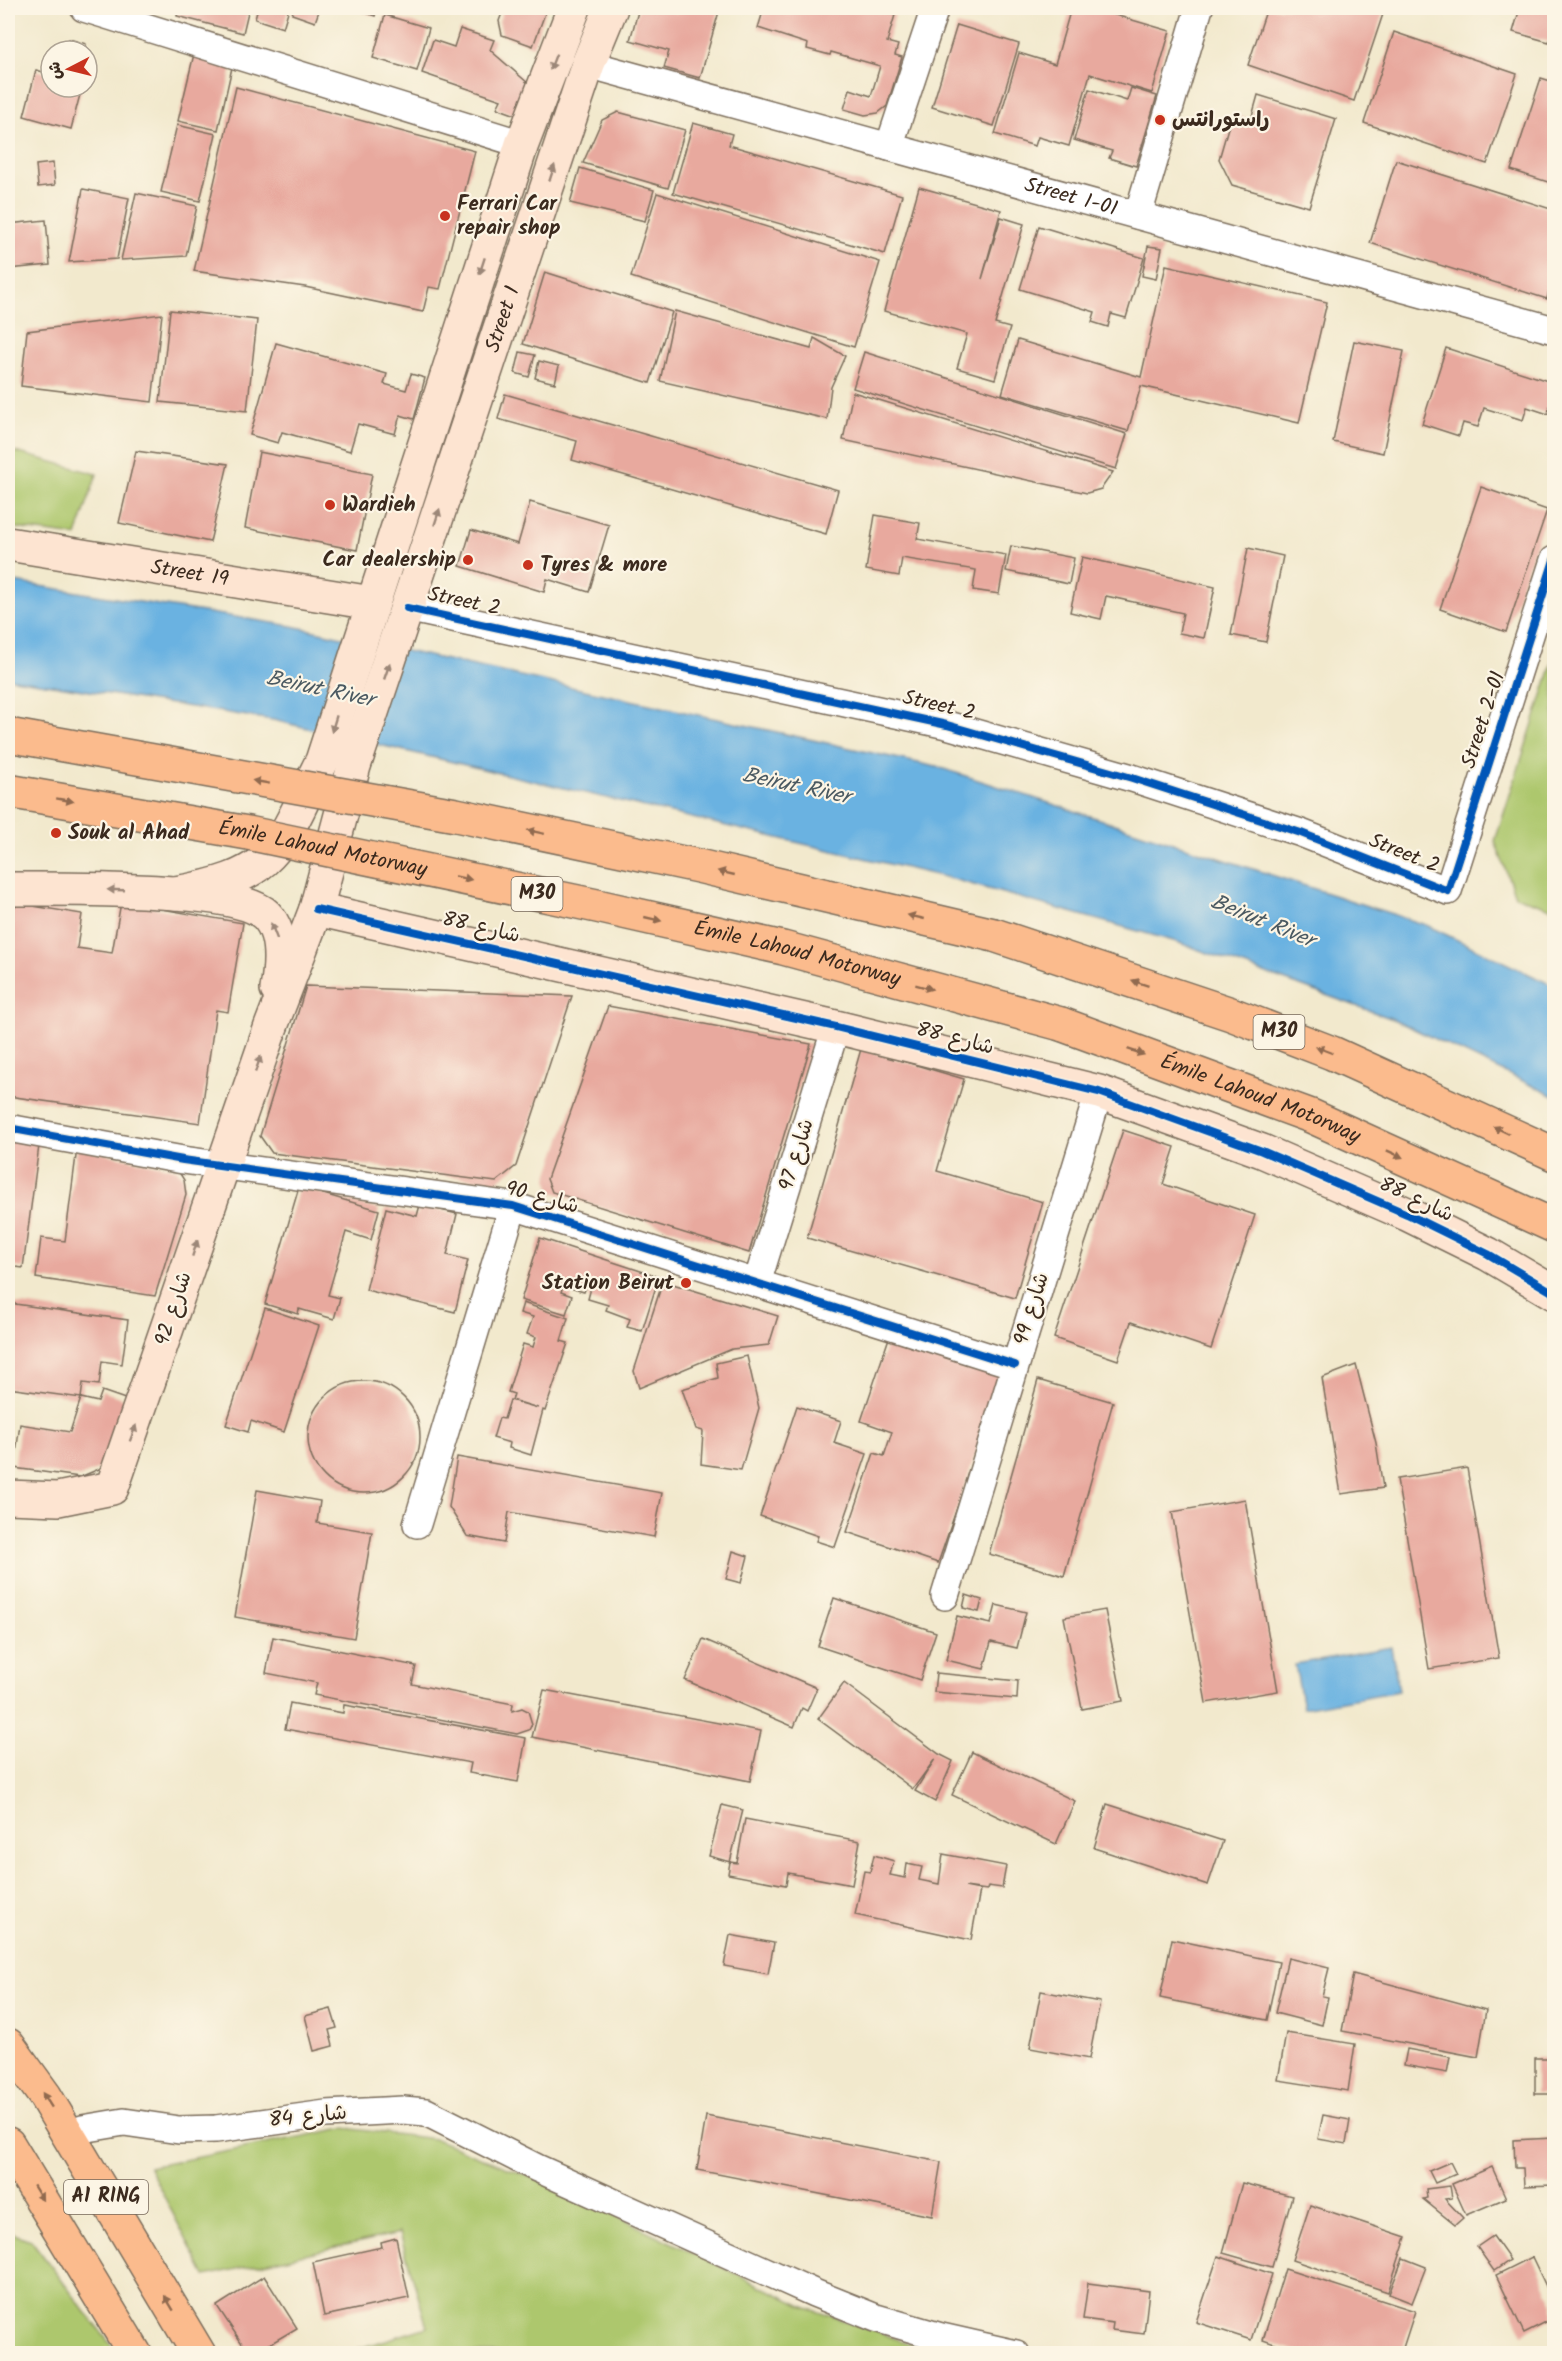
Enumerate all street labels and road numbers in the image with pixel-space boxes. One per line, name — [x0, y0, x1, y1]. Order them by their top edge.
street label: Street 1-01 — [1021, 168, 1121, 226]
street label: Street 1 — [476, 282, 529, 357]
street label: Street 19 — [148, 551, 231, 596]
street label: Street 2 — [424, 578, 504, 626]
street label: Street 2-01 — [1453, 667, 1515, 773]
street label: Street 2 — [899, 682, 979, 730]
street label: Émile Lahoud Motorway — [216, 812, 430, 887]
street label: Street 2 — [1364, 825, 1444, 883]
road number: M30 — [512, 877, 562, 911]
street label: شارع 88 — [439, 903, 523, 953]
street label: Émile Lahoud Motorway — [690, 912, 905, 996]
street label: شارع 88 — [913, 1013, 997, 1065]
road number: M30 — [1254, 1015, 1304, 1049]
street label: Émile Lahoud Motorway — [1155, 1045, 1366, 1153]
street label: شارع 97 — [770, 1115, 824, 1195]
street label: شارع 88 — [1373, 1168, 1459, 1232]
street label: شارع 90 — [502, 1172, 582, 1224]
street label: شارع 92 — [147, 1268, 201, 1350]
street label: شارع 99 — [1005, 1269, 1059, 1349]
street label: شارع 84 — [267, 2097, 349, 2137]
road number: A1 RING — [64, 2180, 148, 2214]

